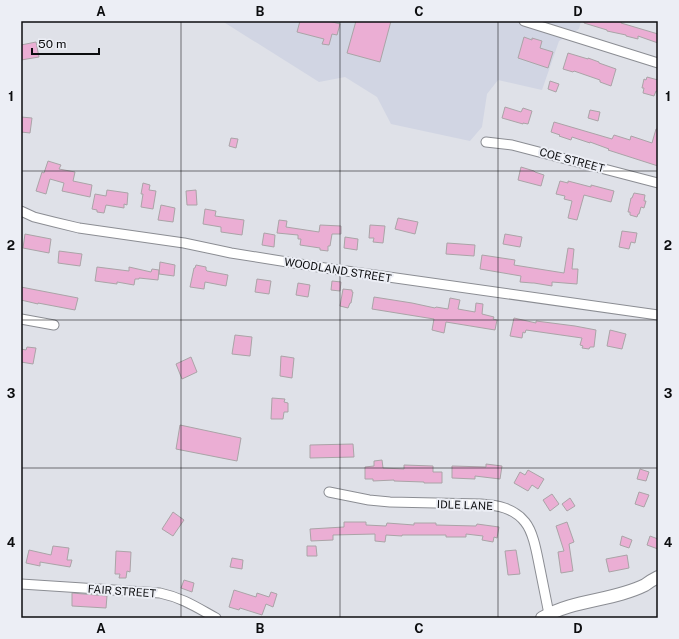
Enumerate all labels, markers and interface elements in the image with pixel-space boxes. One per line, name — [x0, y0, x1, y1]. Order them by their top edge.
text: A — [96, 4, 106, 19]
text: B — [256, 4, 265, 19]
text: C — [414, 4, 424, 19]
text: D — [573, 4, 583, 19]
scale bar — [32, 30, 99, 56]
text: 50 m — [38, 37, 66, 51]
text: 1 — [8, 89, 14, 104]
text: 1 — [665, 89, 671, 104]
street label: COE STREET — [538, 146, 606, 175]
text: 2 — [7, 238, 15, 253]
text: 2 — [664, 238, 672, 253]
street label: WOODLAND STREET — [283, 256, 393, 284]
text: 3 — [7, 386, 16, 401]
text: 3 — [664, 386, 673, 401]
street label: IDLE LANE — [437, 498, 493, 512]
text: 4 — [7, 535, 16, 550]
text: 4 — [664, 535, 673, 550]
street label: FAIR STREET — [87, 583, 157, 599]
text: A — [96, 621, 106, 636]
text: B — [256, 621, 265, 636]
text: C — [414, 621, 424, 636]
text: D — [573, 621, 583, 636]

